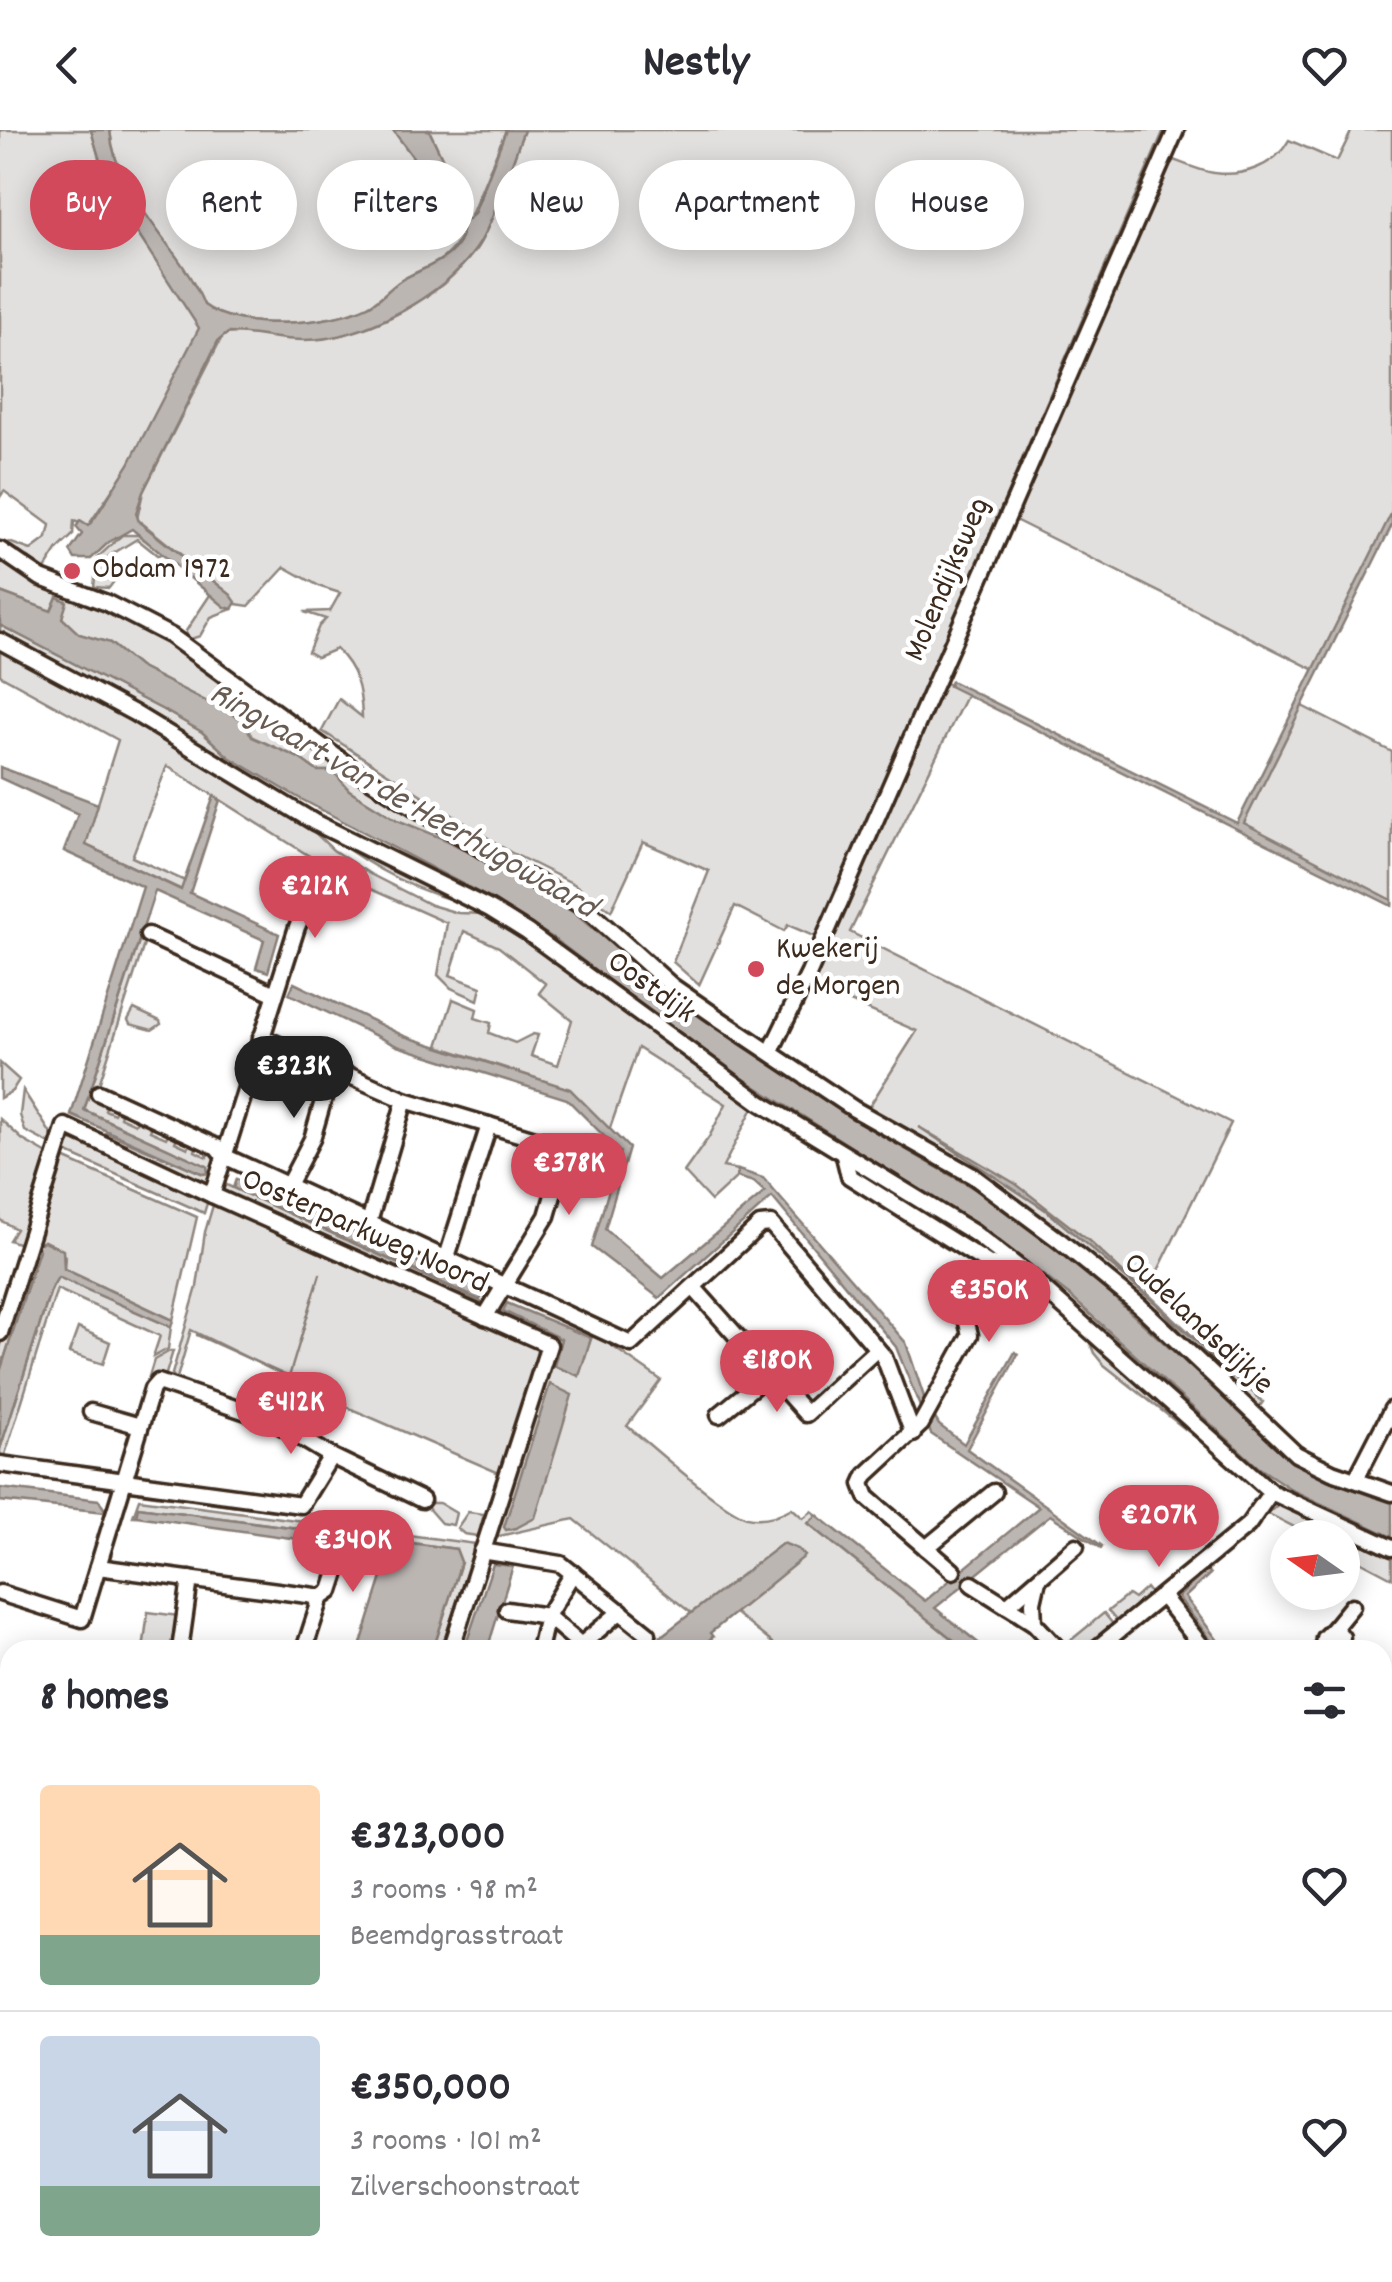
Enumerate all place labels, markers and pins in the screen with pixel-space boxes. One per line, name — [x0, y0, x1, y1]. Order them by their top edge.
place label: Obdam 1972 — [92, 548, 231, 594]
marker: Obdam 1972 — [61, 560, 83, 582]
pin: €212K — [245, 856, 385, 941]
place label: Kwekerij de Morgen — [776, 928, 900, 1011]
marker: Kwekerij de Morgen — [745, 958, 767, 980]
pin: €323K — [224, 1036, 364, 1121]
pin: €378K — [499, 1133, 639, 1218]
pin: €350K — [919, 1260, 1059, 1345]
pin: €180K — [707, 1330, 847, 1415]
pin: €412K — [221, 1372, 361, 1457]
pin: €207K — [1089, 1485, 1229, 1570]
pin: €340K — [283, 1510, 423, 1595]

